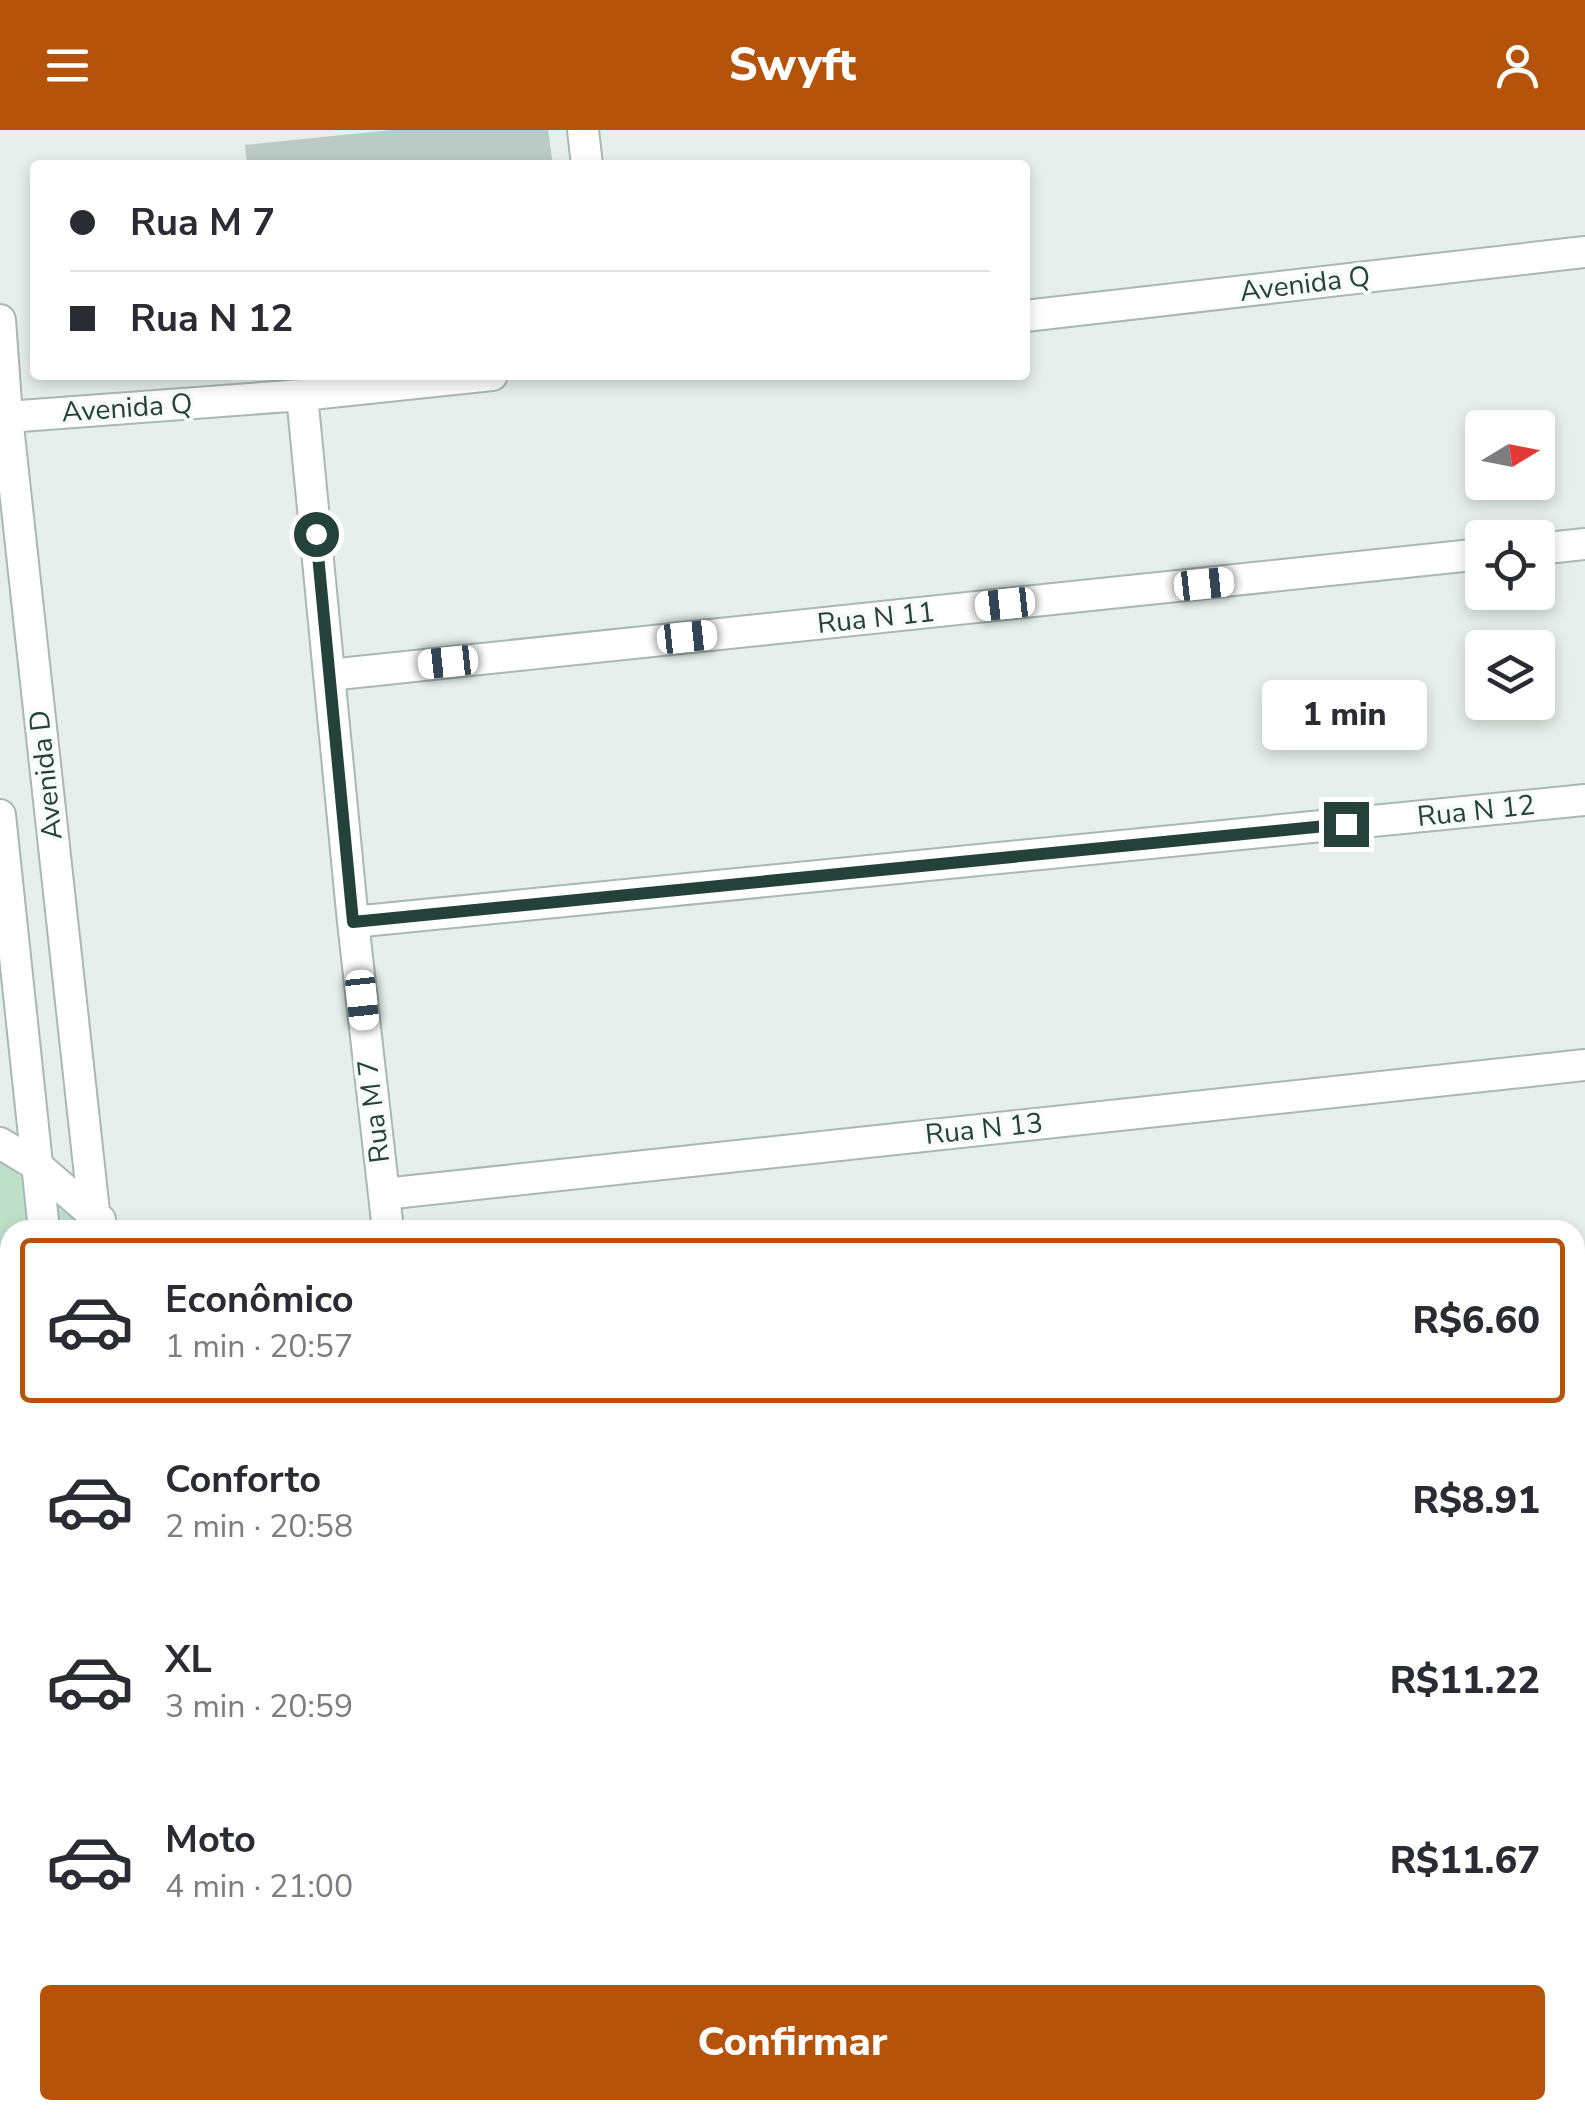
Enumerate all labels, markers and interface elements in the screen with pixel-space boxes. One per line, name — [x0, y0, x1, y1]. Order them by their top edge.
text: Swyft — [729, 35, 856, 96]
icon: menu — [40, 38, 95, 93]
icon: person — [1490, 38, 1545, 93]
text: Rua M 7 — [130, 197, 275, 248]
street label: Avenida Q — [1238, 257, 1372, 311]
text: Rua N 12 — [130, 293, 293, 344]
street label: Avenida Q — [60, 384, 194, 432]
north arrow — [1465, 410, 1555, 500]
map controls — [1465, 410, 1555, 720]
route start — [294, 512, 339, 557]
button: locate — [1465, 520, 1555, 610]
car — [1173, 566, 1235, 602]
car — [974, 586, 1036, 622]
street label: Rua N 11 — [815, 593, 937, 643]
car — [656, 619, 718, 655]
button: layers — [1465, 630, 1555, 720]
car — [417, 644, 479, 680]
callout: 1 min — [1264, 679, 1428, 749]
text: 1 min — [1302, 693, 1387, 736]
street label: Avenida D — [20, 708, 72, 842]
street label: Rua N 12 — [1415, 786, 1537, 836]
route end — [1324, 802, 1369, 847]
car — [344, 969, 380, 1031]
street label: Rua M 7 — [349, 1057, 399, 1165]
street label: Rua N 13 — [923, 1104, 1045, 1154]
text: Econômico — [165, 1274, 354, 1325]
icon: car — [45, 1276, 135, 1366]
text: R$6.60 — [1412, 1295, 1540, 1346]
text: 1 min · 20:57 — [165, 1325, 353, 1368]
text: Conforto — [165, 1454, 321, 1505]
icon: car — [45, 1456, 135, 1546]
text: R$8.91 — [1412, 1475, 1540, 1526]
text: 2 min · 20:58 — [165, 1505, 353, 1548]
text: XL — [165, 1634, 212, 1685]
icon: car — [45, 1636, 135, 1726]
text: R$11.22 — [1390, 1655, 1540, 1706]
text: 3 min · 20:59 — [165, 1685, 353, 1728]
text: Moto — [165, 1814, 256, 1865]
icon: car — [45, 1816, 135, 1906]
text: R$11.67 — [1390, 1835, 1540, 1886]
text: 4 min · 21:00 — [165, 1865, 353, 1908]
button: Confirmar — [40, 1985, 1545, 2100]

